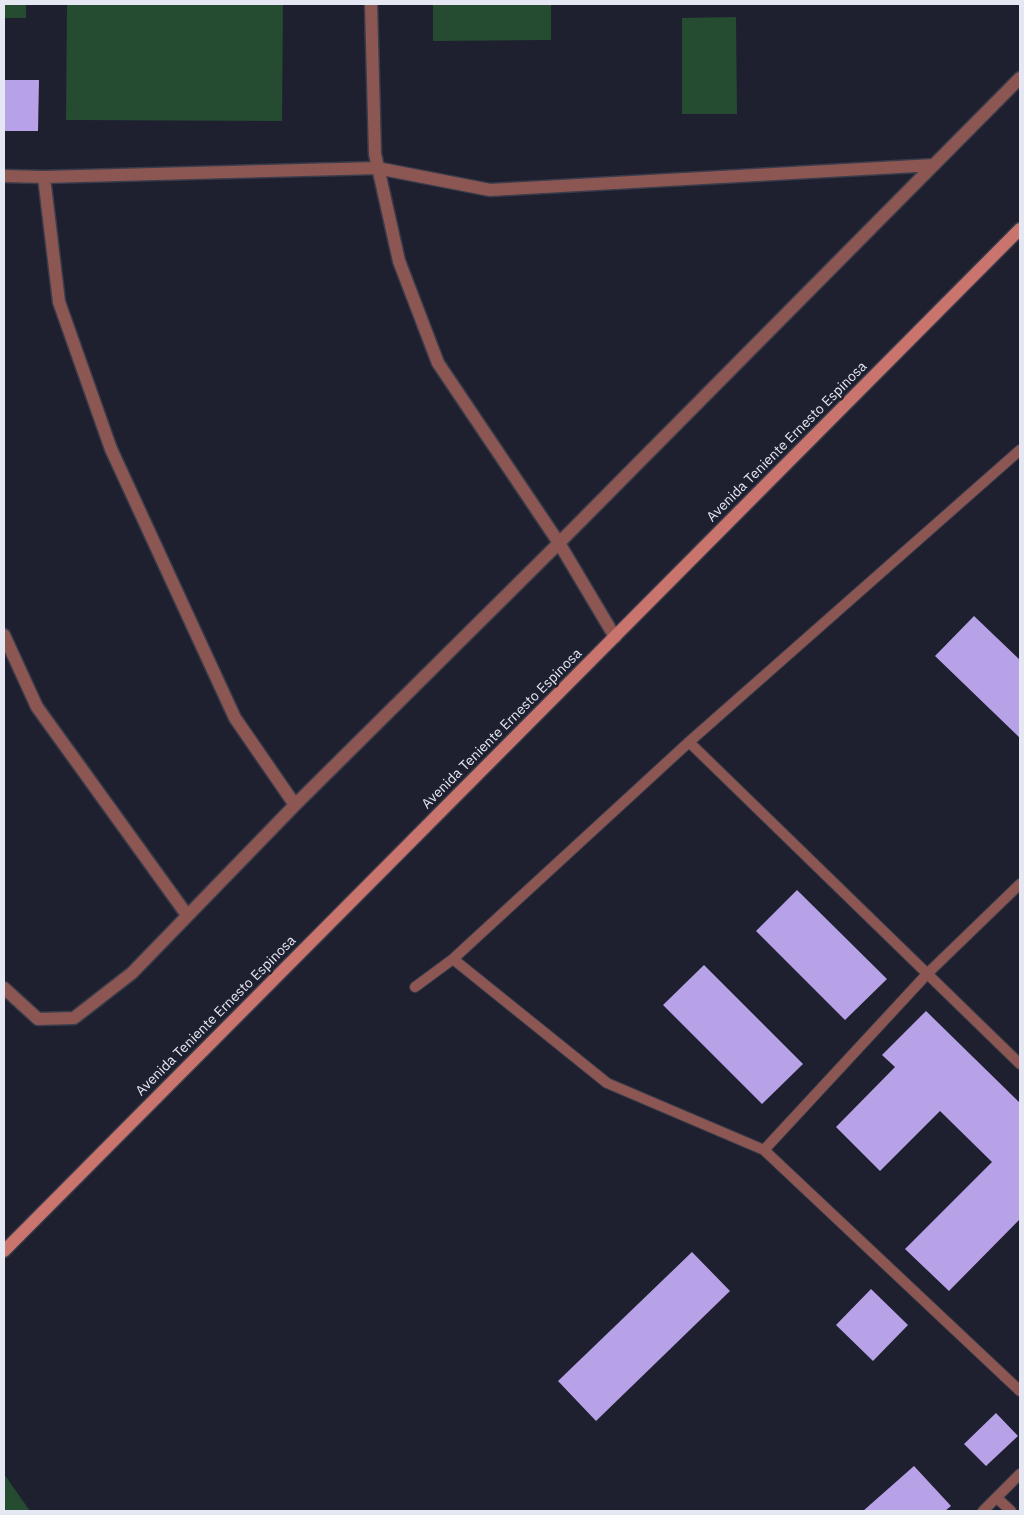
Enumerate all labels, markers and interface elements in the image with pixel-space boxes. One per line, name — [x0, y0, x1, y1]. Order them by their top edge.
street label: Avenida Teniente Ernesto Espinosa — [703, 358, 871, 526]
street label: Avenida Teniente Ernesto Espinosa — [418, 645, 586, 813]
street label: Avenida Teniente Ernesto Espinosa — [132, 932, 300, 1100]

